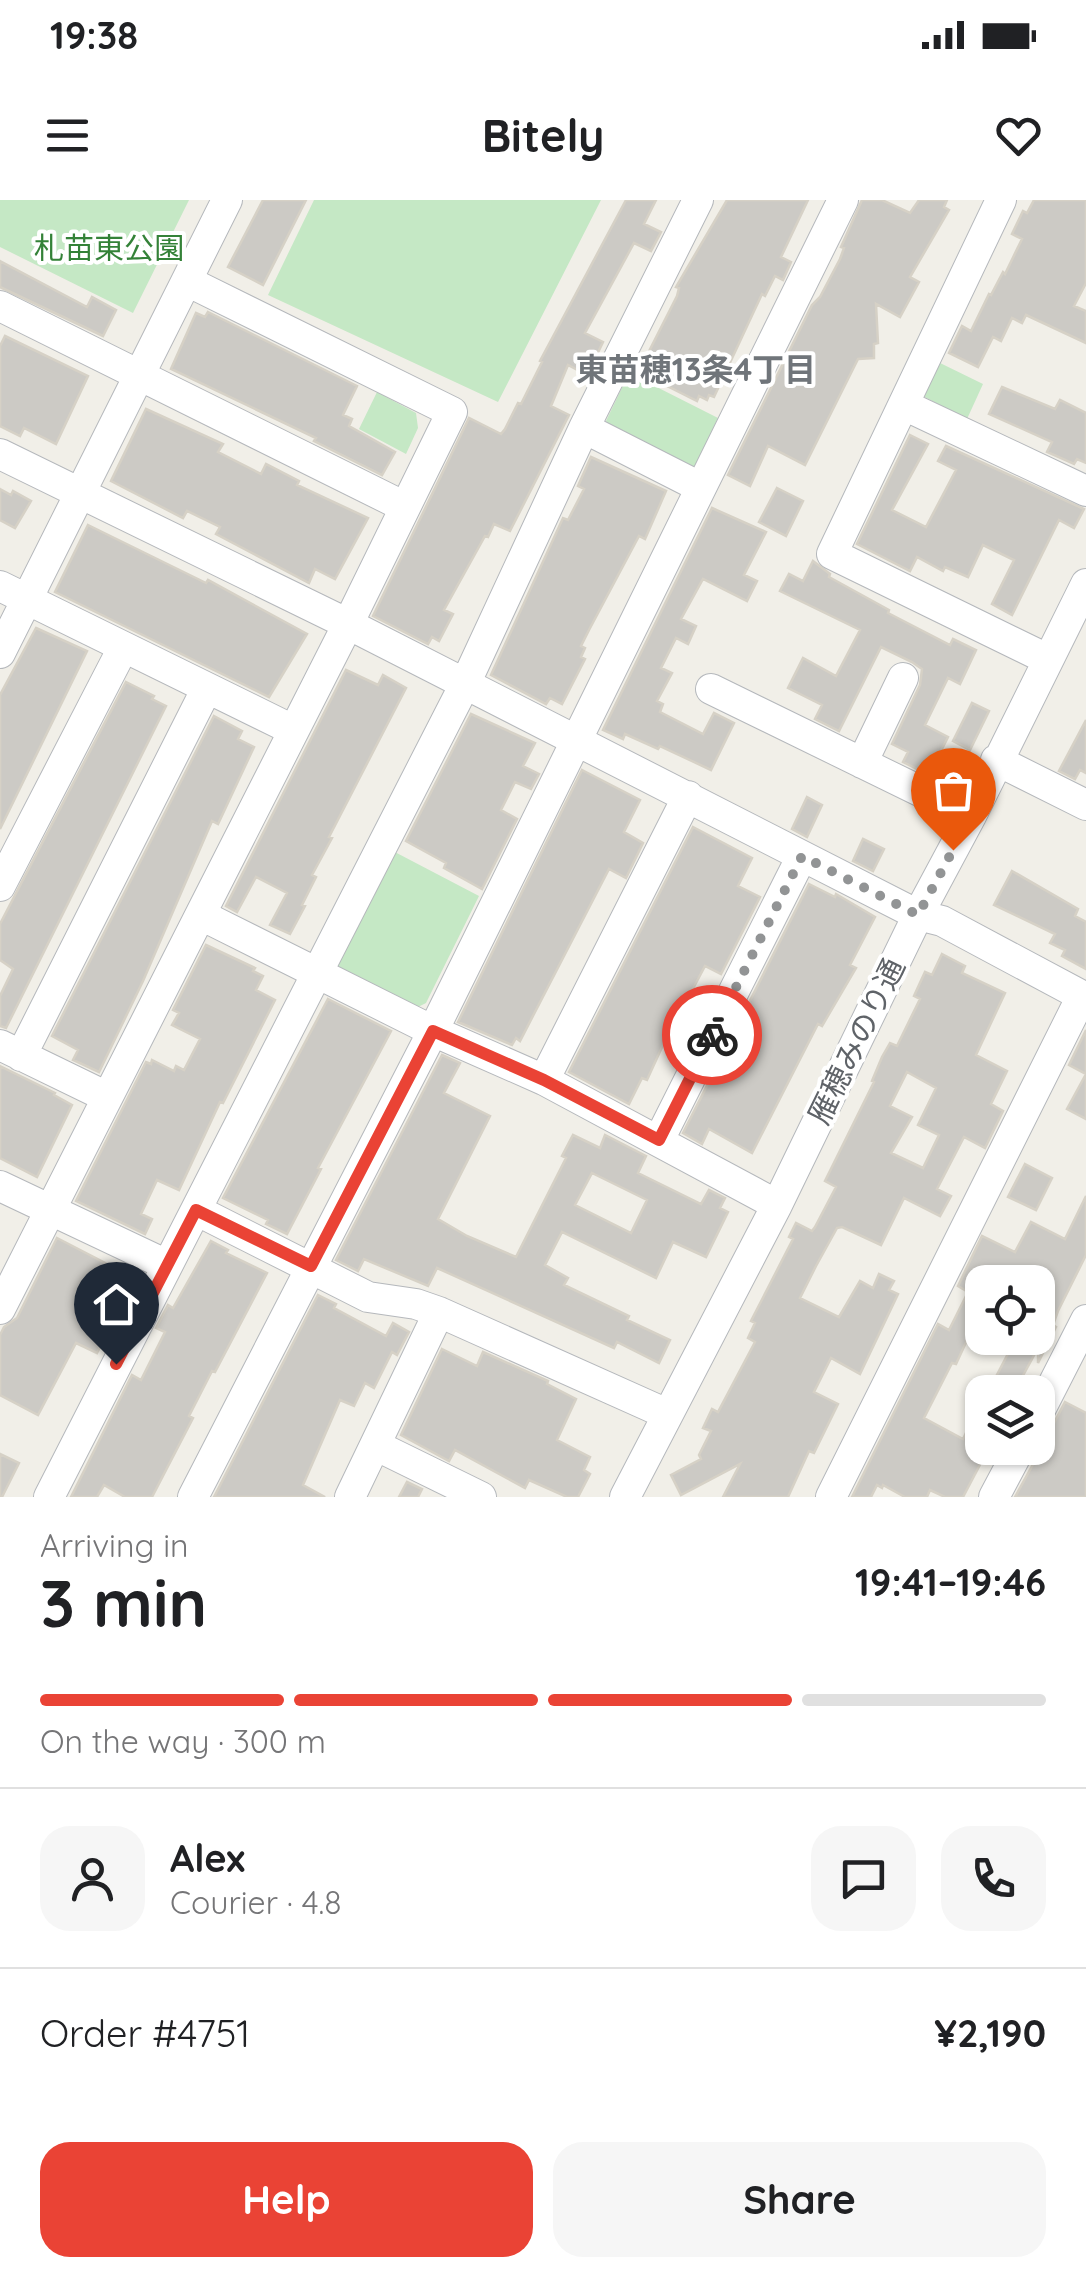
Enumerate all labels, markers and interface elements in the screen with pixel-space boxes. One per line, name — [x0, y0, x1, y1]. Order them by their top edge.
text: 19:38 — [50, 11, 138, 59]
text: Bitely — [482, 107, 604, 163]
icon: menu — [40, 108, 95, 163]
icon: heart — [991, 108, 1046, 163]
park label: 札苗東公園 — [34, 229, 184, 267]
district label: 東苗穂13条4丁目 — [576, 349, 816, 389]
pin — [911, 748, 996, 851]
icon: bag — [926, 763, 981, 818]
street label: 雁穂みのり通 — [799, 952, 913, 1130]
courier — [662, 985, 762, 1085]
icon: bike — [685, 1008, 740, 1063]
pin — [74, 1262, 159, 1365]
map controls — [965, 1265, 1055, 1465]
button: locate — [965, 1265, 1055, 1355]
icon: home — [89, 1277, 144, 1332]
button: layers — [965, 1375, 1055, 1465]
text: Arriving in — [40, 1525, 189, 1565]
text: 19:41–19:46 — [855, 1558, 1046, 1606]
text: 3 min — [40, 1562, 207, 1643]
text: On the way · 300 m — [40, 1721, 326, 1761]
button: person — [40, 1826, 145, 1931]
button: chat — [811, 1826, 916, 1931]
button: phone — [941, 1826, 1046, 1931]
text: Alex — [170, 1834, 245, 1882]
text: Courier · 4.8 — [170, 1882, 342, 1922]
text: Order #4751 — [40, 2009, 250, 2057]
text: ¥2,190 — [934, 2009, 1046, 2057]
button: Help — [40, 2142, 533, 2257]
button: Share — [553, 2142, 1046, 2257]

